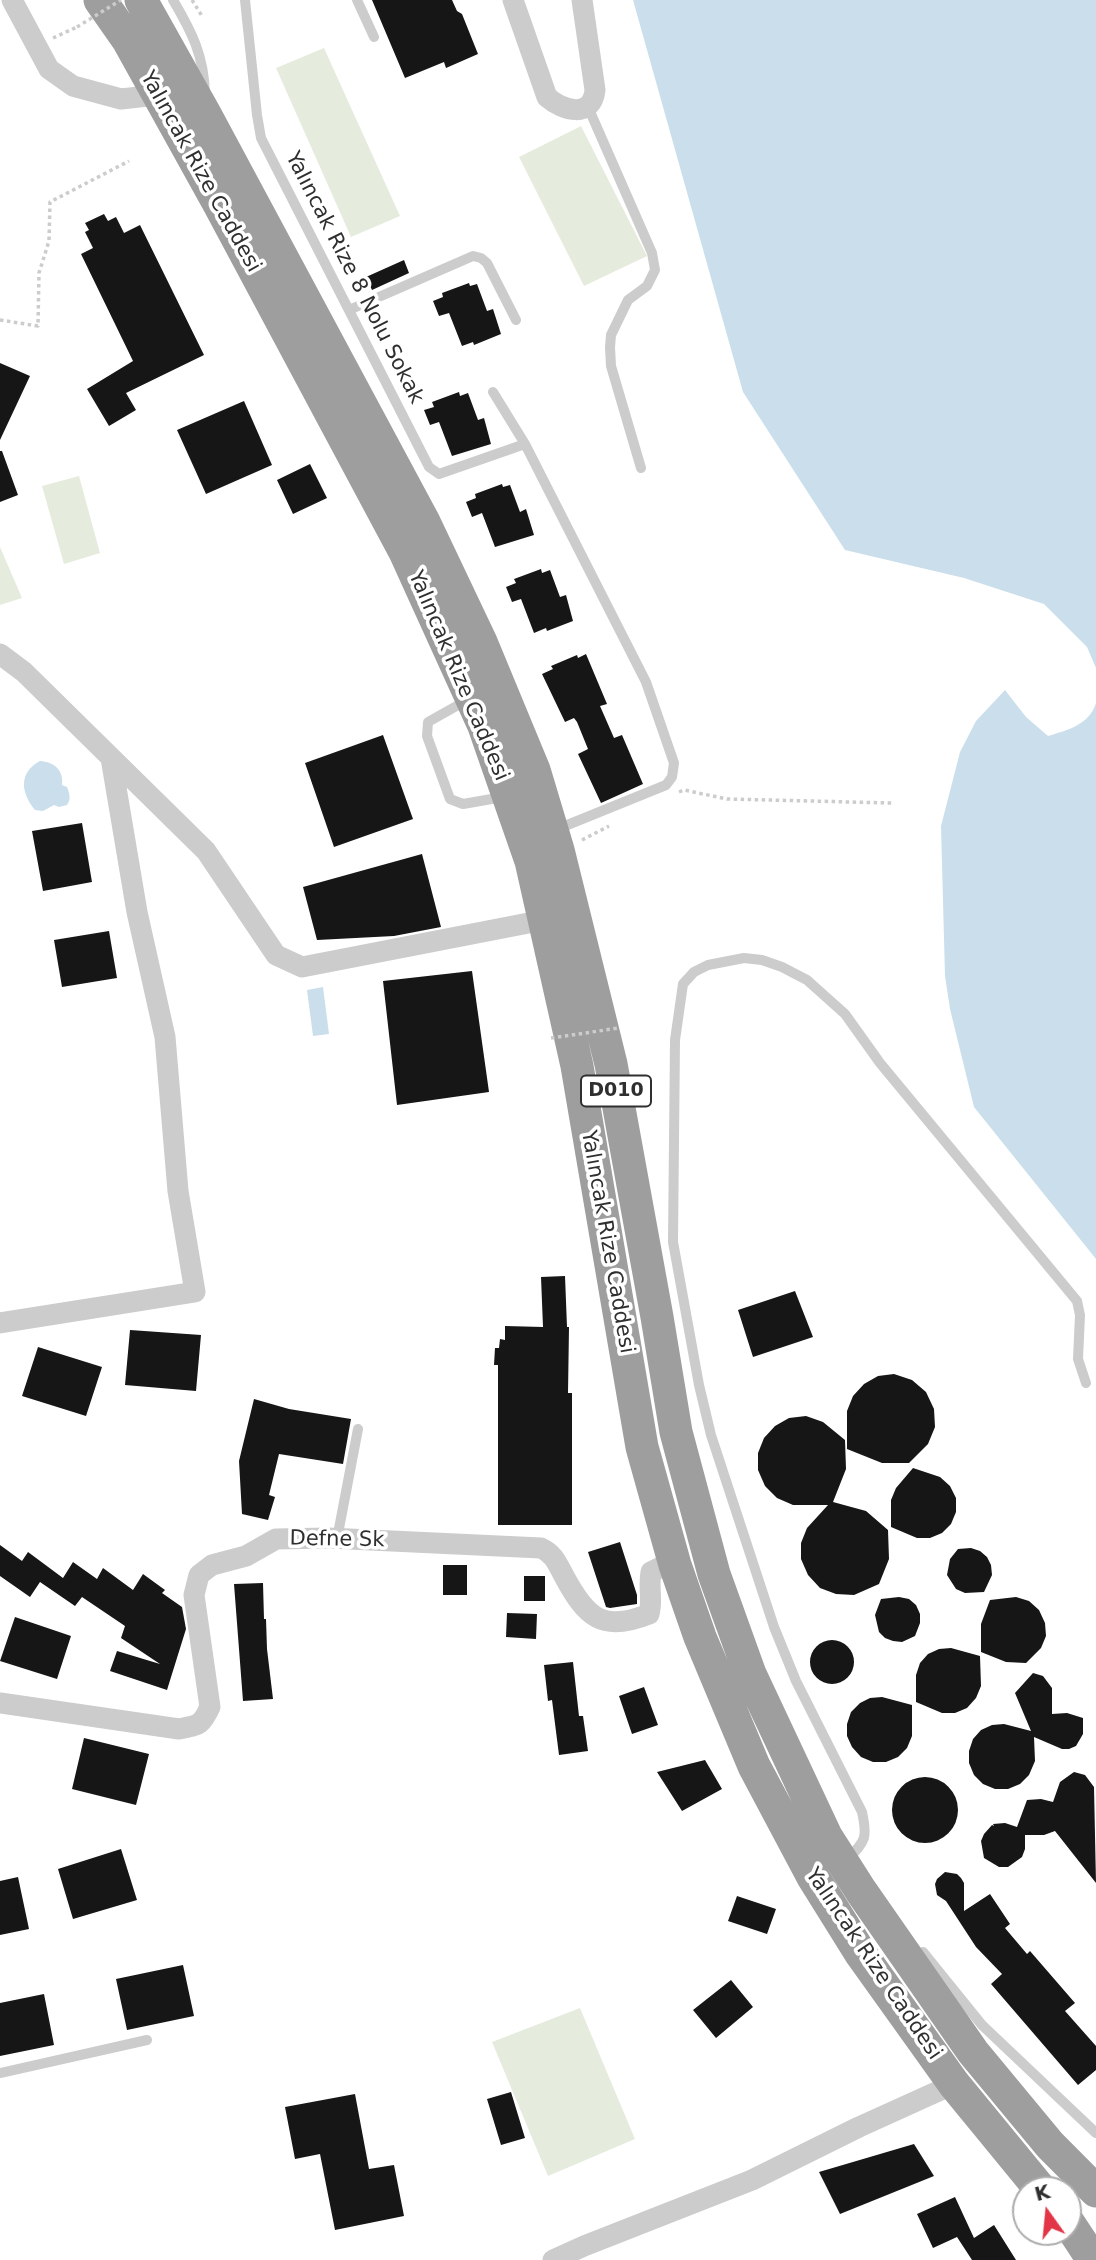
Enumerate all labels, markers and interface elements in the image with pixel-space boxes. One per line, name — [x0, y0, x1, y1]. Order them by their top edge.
street label: Yalıncak Rize Caddesi — [134, 67, 266, 277]
street label: Yalıncak Rize 8 Nolu Sokak — [279, 148, 429, 408]
street label: Yalıncak Rize Caddesi — [402, 567, 514, 785]
road number: D010 — [581, 1076, 651, 1106]
street label: Yalıncak Rize Caddesi — [575, 1129, 639, 1355]
street label: Defne Sk — [289, 1527, 385, 1553]
street label: Yalıncak Rize Caddesi — [799, 1863, 947, 2065]
north arrow — [1012, 2176, 1082, 2246]
text: K — [1032, 2180, 1052, 2205]

